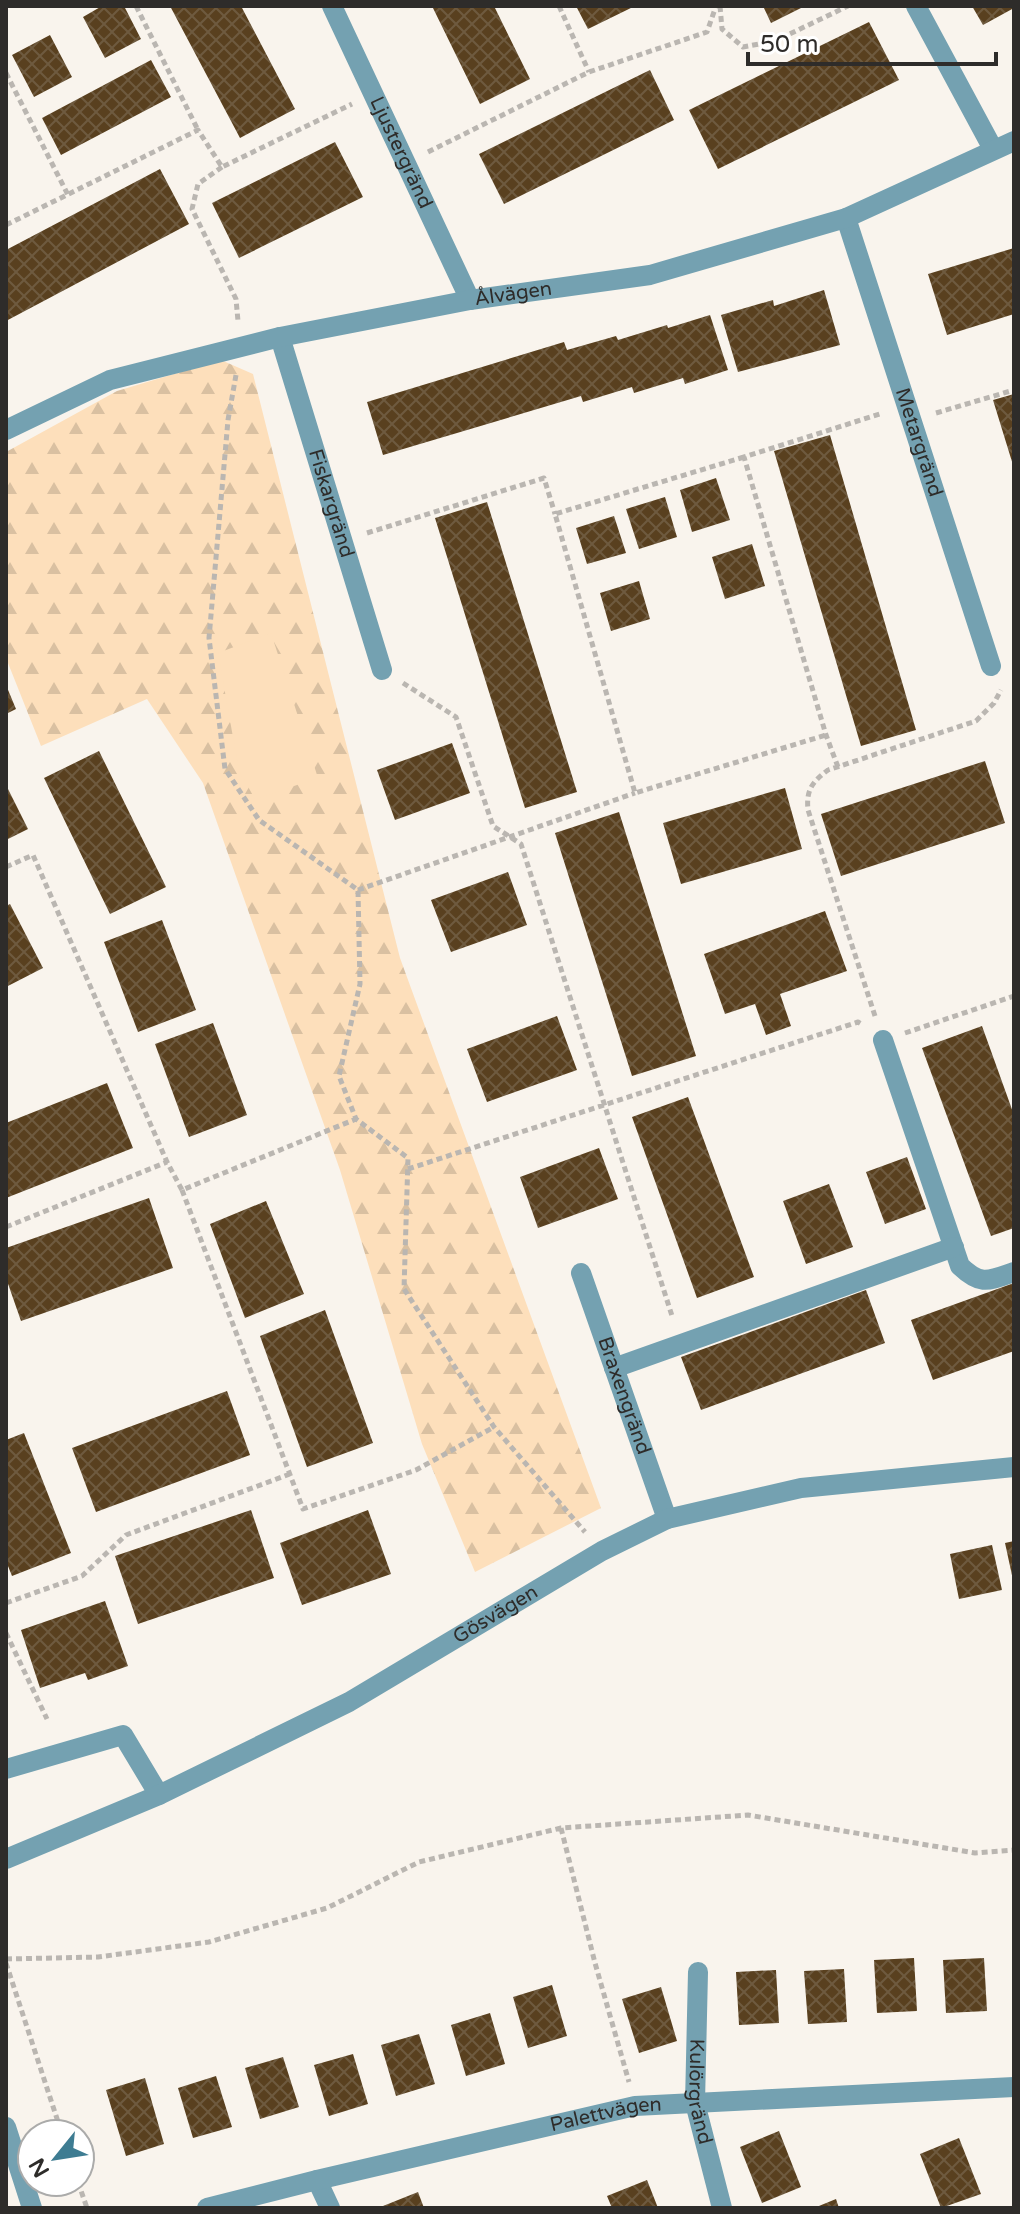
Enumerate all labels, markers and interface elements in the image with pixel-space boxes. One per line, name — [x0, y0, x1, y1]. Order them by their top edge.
scale bar — [748, 16, 996, 66]
text: 50 m — [760, 30, 818, 59]
street label: Ljustergränd — [364, 93, 437, 212]
street label: Ålvägen — [473, 277, 553, 311]
street label: Metargränd — [890, 385, 947, 500]
street label: Fiskargränd — [303, 446, 359, 561]
street label: Braxengränd — [592, 1334, 656, 1458]
street label: Gösvägen — [449, 1580, 542, 1649]
street label: Kulörgränd — [683, 2038, 717, 2147]
street label: Palettvägen — [548, 2093, 662, 2137]
north arrow — [16, 2118, 96, 2198]
text: N — [24, 2153, 55, 2182]

